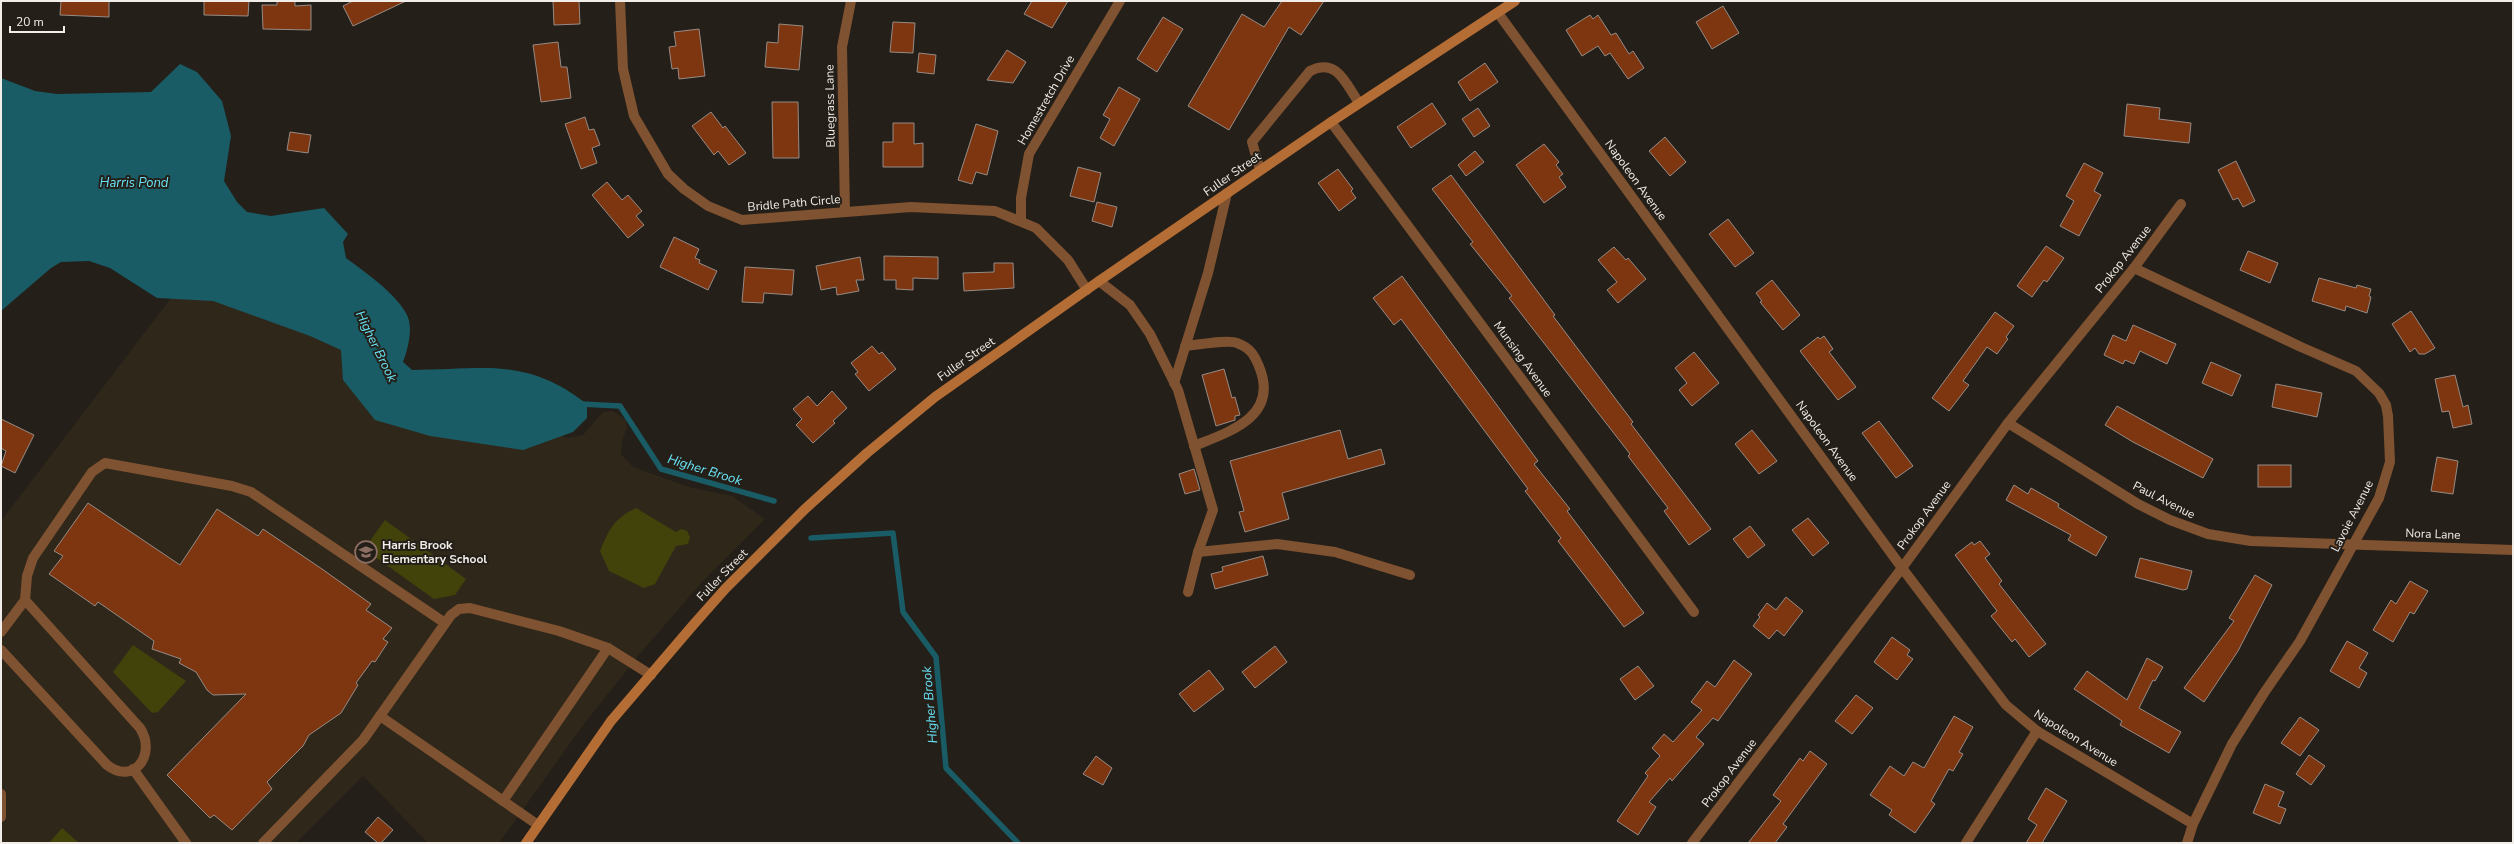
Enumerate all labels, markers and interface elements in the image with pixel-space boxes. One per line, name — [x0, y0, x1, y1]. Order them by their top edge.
scale bar — [10, 8, 64, 34]
text: 20 m — [16, 14, 44, 30]
street label: Homestretch Drive — [1014, 52, 1078, 148]
street label: Bluegrass Lane — [821, 64, 839, 148]
street label: Napoleon Avenue — [1601, 136, 1671, 224]
street label: Fuller Street — [1200, 148, 1265, 200]
water label: Harris Pond — [100, 174, 169, 192]
street label: Bridle Path Circle — [747, 191, 841, 215]
street label: Prokop Avenue — [2092, 222, 2154, 296]
water label: Higher Brook — [351, 308, 401, 385]
street label: Munsing Avenue — [1490, 318, 1556, 400]
street label: Fuller Street — [934, 333, 999, 385]
street label: Napoleon Avenue — [1792, 397, 1862, 485]
water label: Higher Brook — [665, 450, 745, 490]
street label: Prokop Avenue — [1893, 477, 1955, 553]
street label: Paul Avenue — [2130, 477, 2198, 523]
street label: Lavoie Avenue — [2327, 477, 2377, 555]
street label: Nora Lane — [2405, 525, 2461, 543]
place label: Harris Brook Elementary School — [382, 537, 487, 567]
school or university icon: Harris Brook Elementary School — [353, 539, 379, 565]
street label: Fuller Street — [693, 545, 751, 605]
water label: Higher Brook — [918, 665, 942, 744]
street label: Napoleon Avenue — [2031, 706, 2121, 770]
street label: Prokop Avenue — [1698, 736, 1760, 810]

